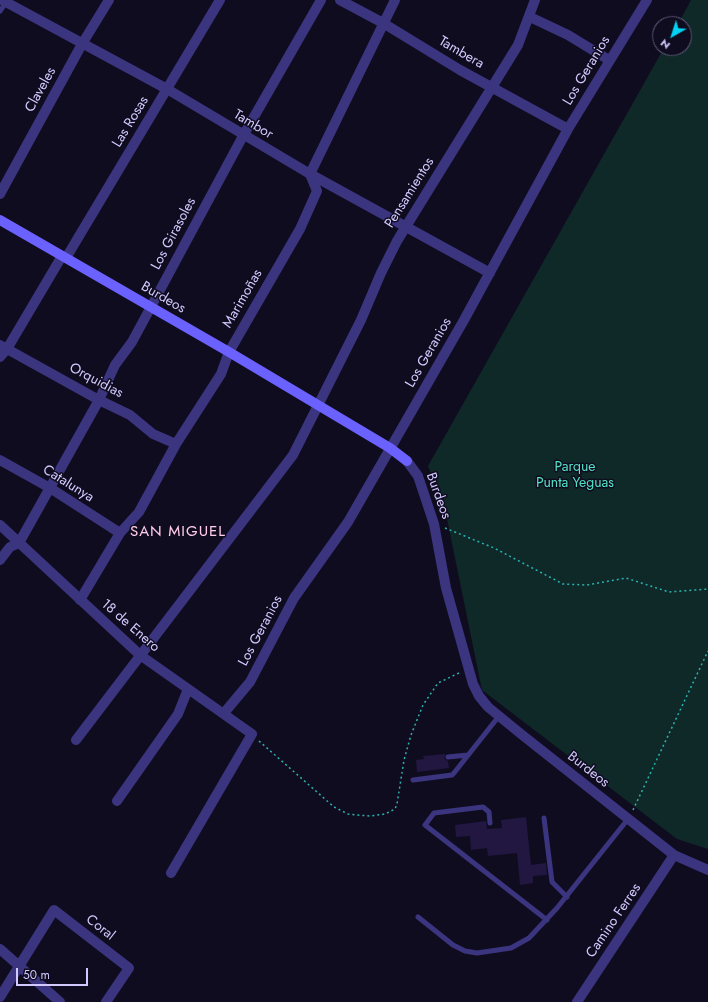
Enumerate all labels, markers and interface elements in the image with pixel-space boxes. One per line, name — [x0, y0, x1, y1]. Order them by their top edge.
north arrow — [652, 16, 692, 56]
street label: Tambera — [435, 33, 487, 73]
street label: Los Geranios — [560, 33, 614, 109]
text: N — [657, 36, 674, 54]
street label: Claveles — [22, 65, 60, 115]
street label: Las Rosas — [109, 94, 153, 150]
street label: Tambor — [230, 107, 276, 143]
street label: Pensamientos — [382, 155, 438, 231]
street label: Los Girasoles — [148, 195, 200, 273]
street label: Marimoñas — [220, 267, 266, 331]
street label: Burdeos — [138, 279, 188, 317]
street label: Los Geranios — [402, 315, 456, 391]
street label: Orquidias — [66, 360, 126, 402]
park label: Parque Punta Yeguas — [536, 460, 614, 492]
street label: Catalunya — [39, 462, 97, 506]
street label: Burdeos — [422, 470, 454, 522]
district label: SAN MIGUEL — [130, 523, 226, 541]
street label: Los Geranios — [235, 593, 287, 669]
street label: 18 de Enero — [97, 596, 163, 656]
street label: Burdeos — [564, 748, 612, 792]
street label: Camino Ferres — [583, 881, 645, 961]
street label: Coral — [82, 912, 118, 944]
scale bar — [18, 960, 90, 986]
text: 50 m — [23, 966, 50, 984]

